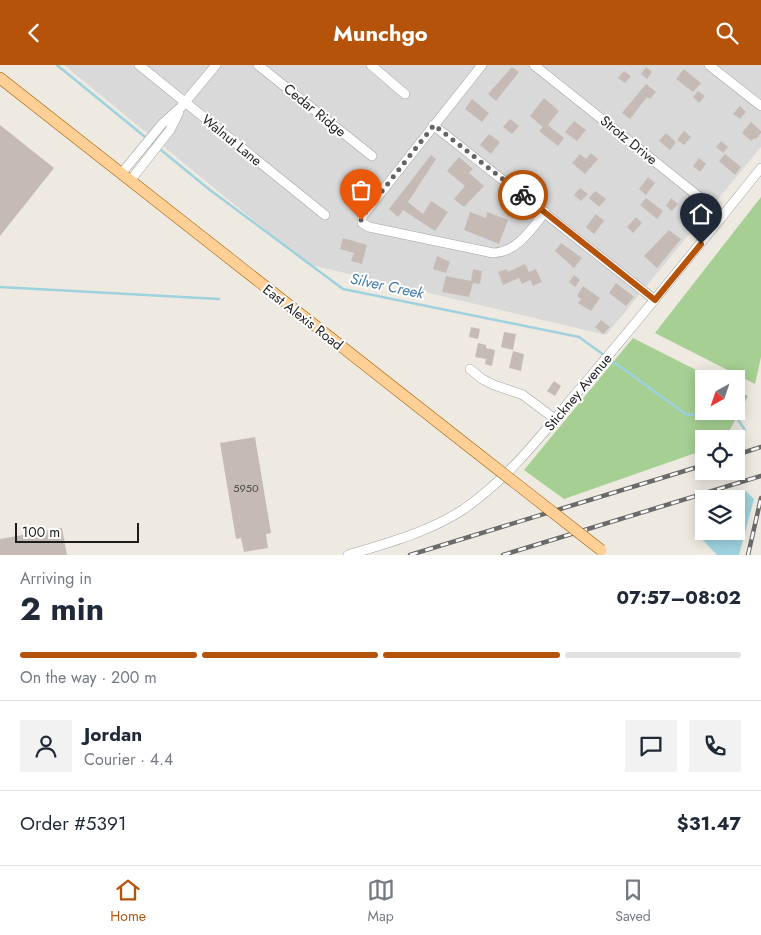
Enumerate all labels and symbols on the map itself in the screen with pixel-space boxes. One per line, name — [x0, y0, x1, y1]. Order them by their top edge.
street label: Cedar Ridge — [279, 79, 351, 141]
street label: Walnut Lane — [198, 109, 266, 171]
street label: Strotz Drive — [596, 111, 662, 169]
pin — [340, 169, 382, 220]
courier — [498, 170, 548, 220]
pin — [680, 193, 722, 244]
water label: Silver Creek — [348, 268, 426, 305]
street label: East Alexis Road — [259, 279, 347, 355]
street label: Stickney Avenue — [540, 349, 616, 435]
north arrow — [695, 370, 745, 420]
house number: 5950 — [233, 480, 259, 496]
scale bar — [15, 520, 139, 543]

